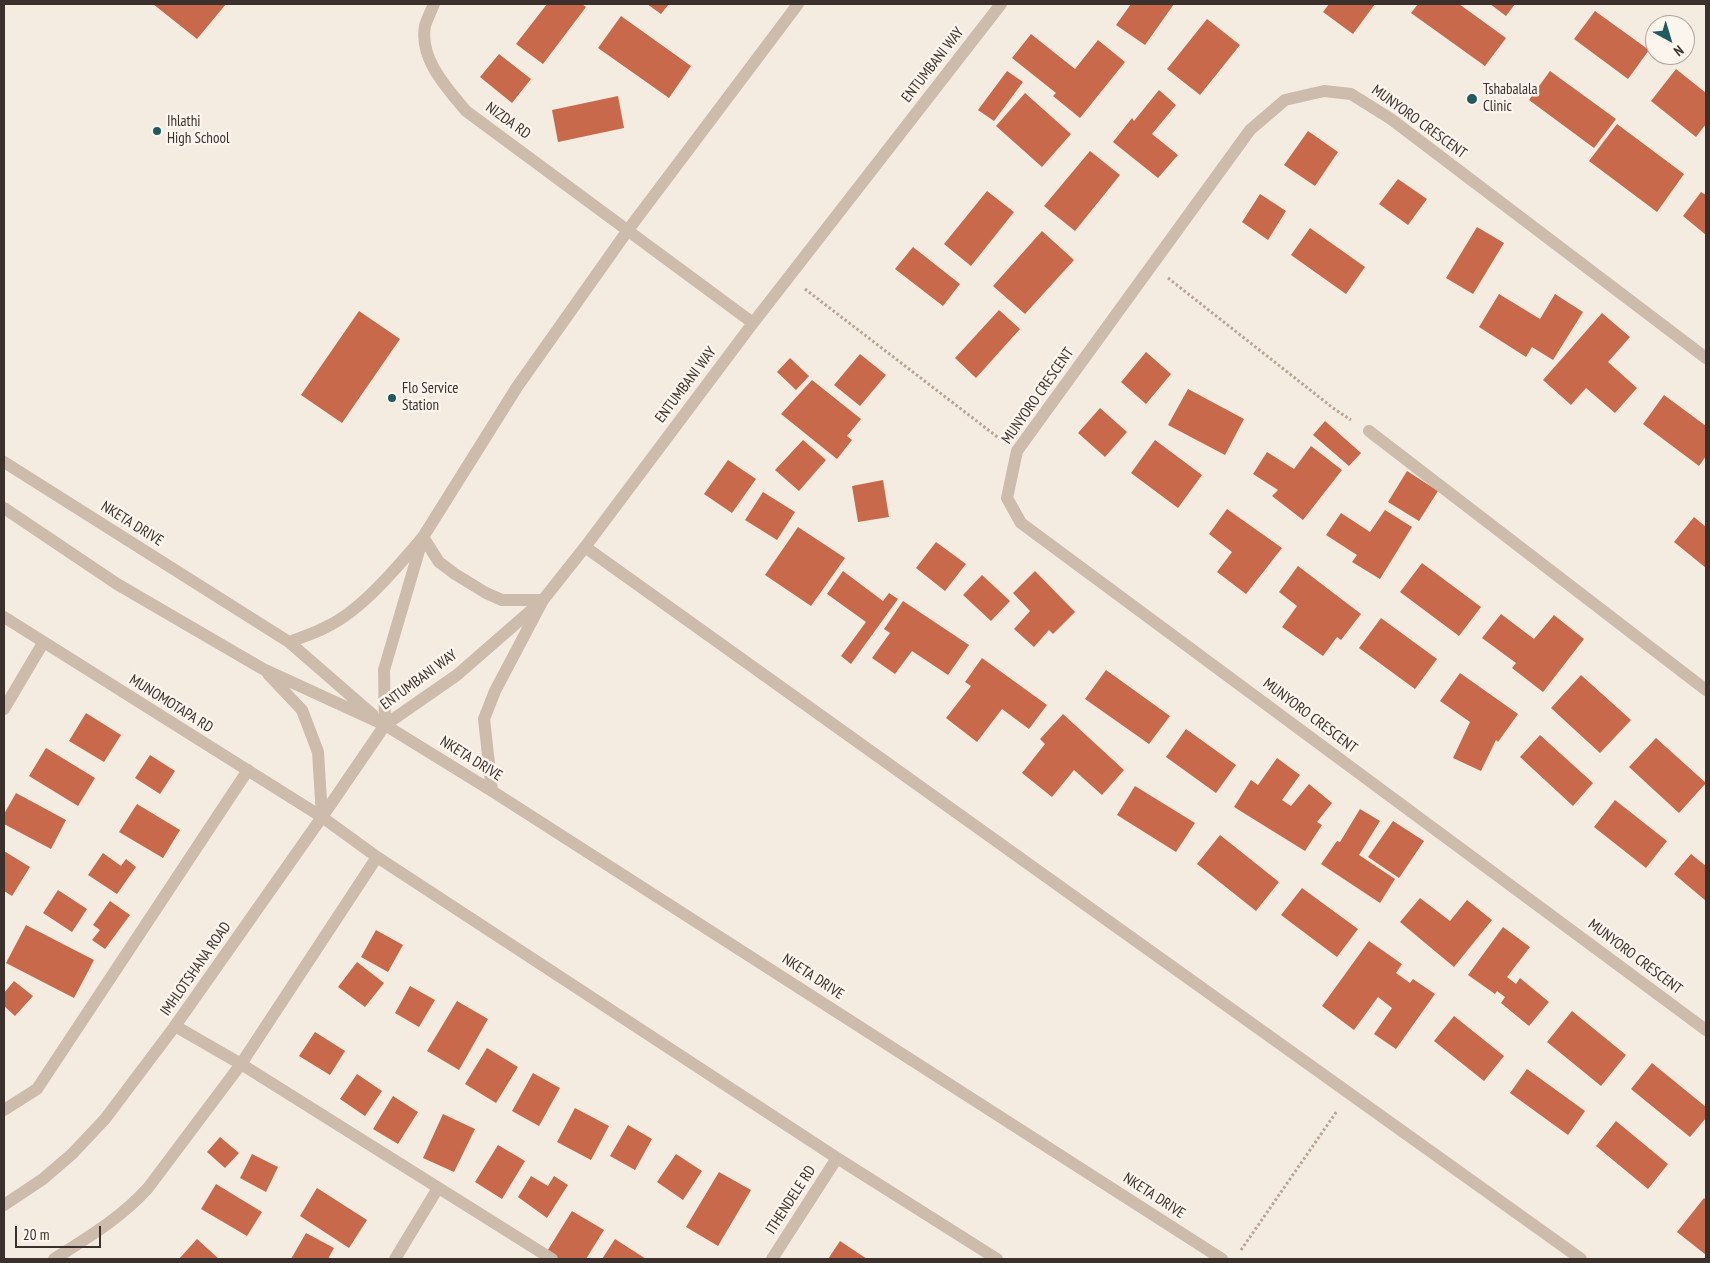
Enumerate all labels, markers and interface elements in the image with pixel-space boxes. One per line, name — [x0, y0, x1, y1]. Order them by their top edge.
north arrow — [1645, 15, 1695, 65]
street label: ENTUMBANI WAY — [898, 24, 968, 106]
text: N — [1670, 42, 1687, 60]
street label: MUNYORO CRESCENT — [1368, 81, 1470, 163]
place label: Tshabalala Clinic — [1483, 81, 1538, 116]
marker: Tshabalala Clinic — [1465, 92, 1479, 106]
street label: NIZDA RD — [482, 99, 534, 143]
place label: Ihlathi High School — [167, 113, 229, 148]
marker: Ihlathi High School — [151, 125, 163, 137]
street label: ENTUMBANI WAY — [652, 344, 720, 426]
street label: MUNYORO CRESCENT — [998, 344, 1078, 448]
place label: Flo Service Station — [402, 380, 458, 415]
marker: Flo Service Station — [386, 392, 398, 404]
street label: NKETA DRIVE — [98, 498, 166, 550]
street label: ENTUMBANI WAY — [377, 646, 461, 714]
street label: MUNOMOTAPA RD — [126, 671, 216, 737]
street label: MUNYORO CRESCENT — [1259, 675, 1361, 757]
street label: NKETA DRIVE — [437, 733, 505, 785]
street label: MUNYORO CRESCENT — [1584, 916, 1686, 998]
street label: IMHLOTSHANA ROAD — [157, 919, 235, 1019]
street label: NKETA DRIVE — [779, 950, 847, 1004]
street label: ITHENDELE RD — [762, 1162, 820, 1238]
street label: NKETA DRIVE — [1120, 1169, 1188, 1223]
scale bar — [18, 1216, 104, 1248]
text: 20 m — [23, 1225, 49, 1244]

